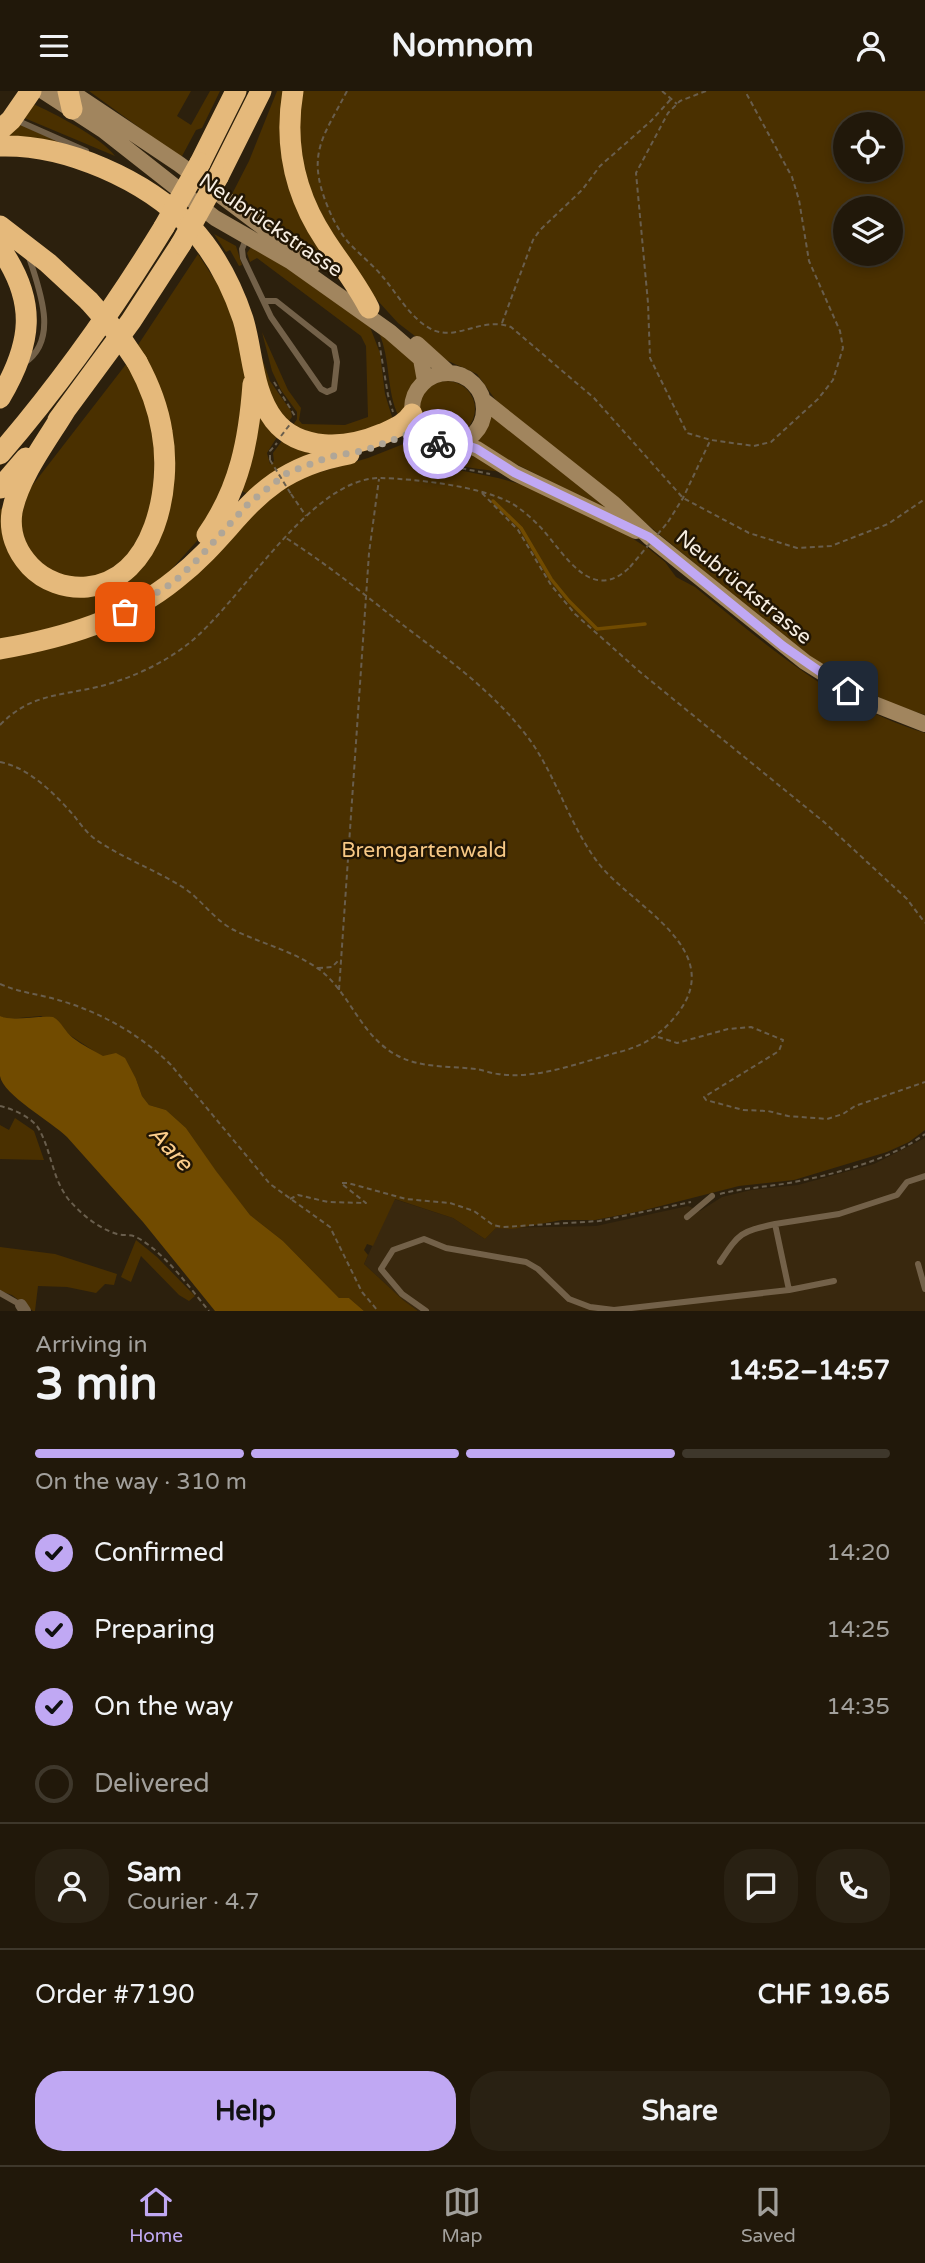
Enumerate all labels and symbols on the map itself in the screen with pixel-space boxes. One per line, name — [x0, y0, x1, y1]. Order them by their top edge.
street label: Neubrückstrasse — [194, 168, 347, 283]
courier — [403, 409, 473, 479]
street label: Neubrückstrasse — [671, 525, 817, 650]
pin — [95, 582, 155, 642]
pin — [818, 661, 878, 721]
park label: Bremgartenwald — [341, 838, 507, 863]
water label: Aare — [142, 1120, 199, 1179]

